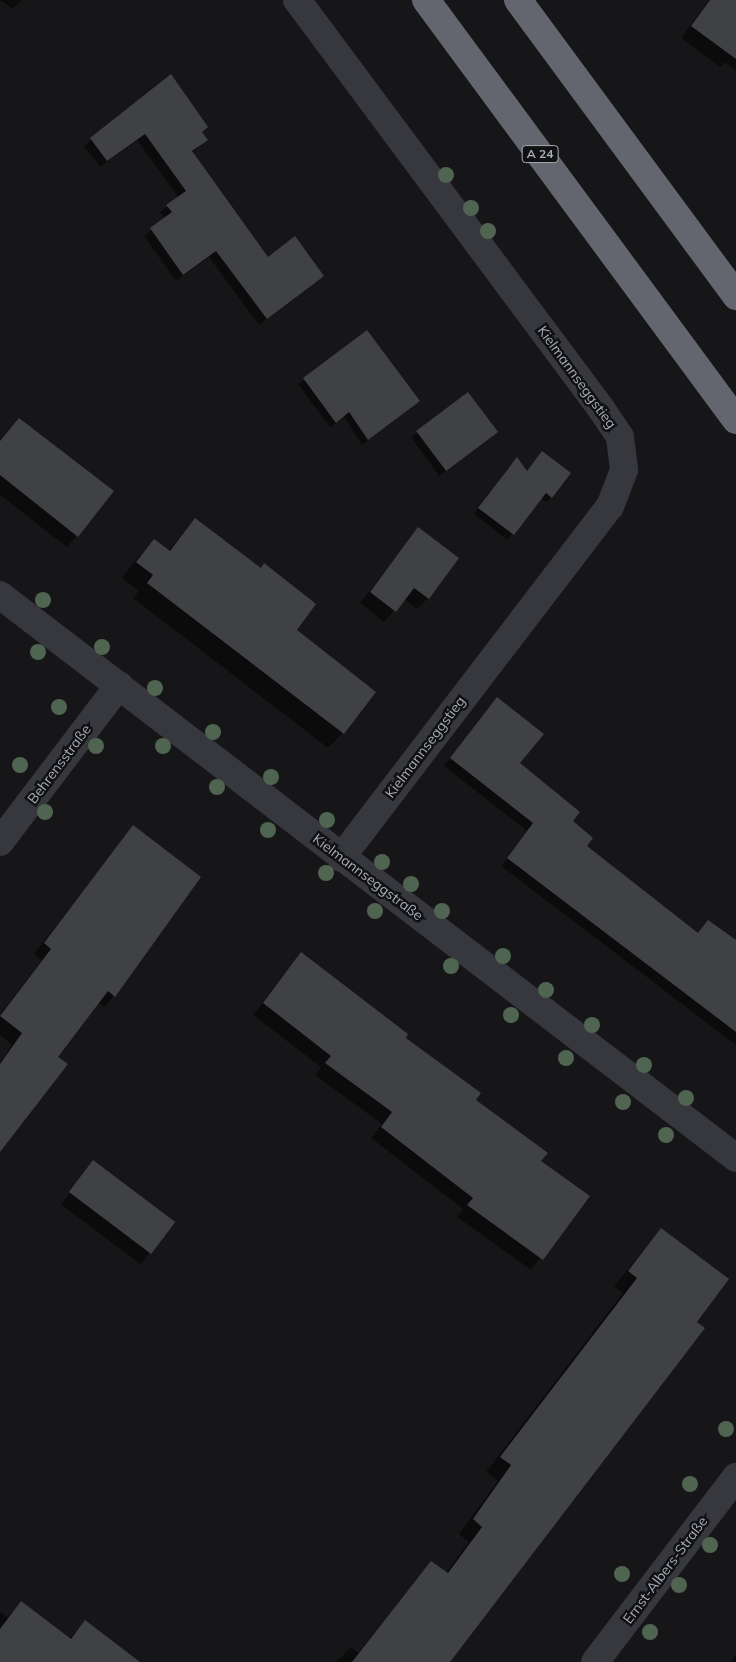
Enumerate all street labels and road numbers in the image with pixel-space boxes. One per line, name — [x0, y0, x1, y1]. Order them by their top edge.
road number: A 24 — [521, 144, 559, 164]
street label: Kielmannseggstieg — [534, 322, 620, 432]
street label: Kielmannseggstieg — [381, 693, 469, 801]
street label: Behrensstraße — [24, 721, 94, 807]
street label: Kielmannseggstraße — [310, 830, 426, 924]
street label: Ernst-Albers-Straße — [619, 1513, 711, 1627]

